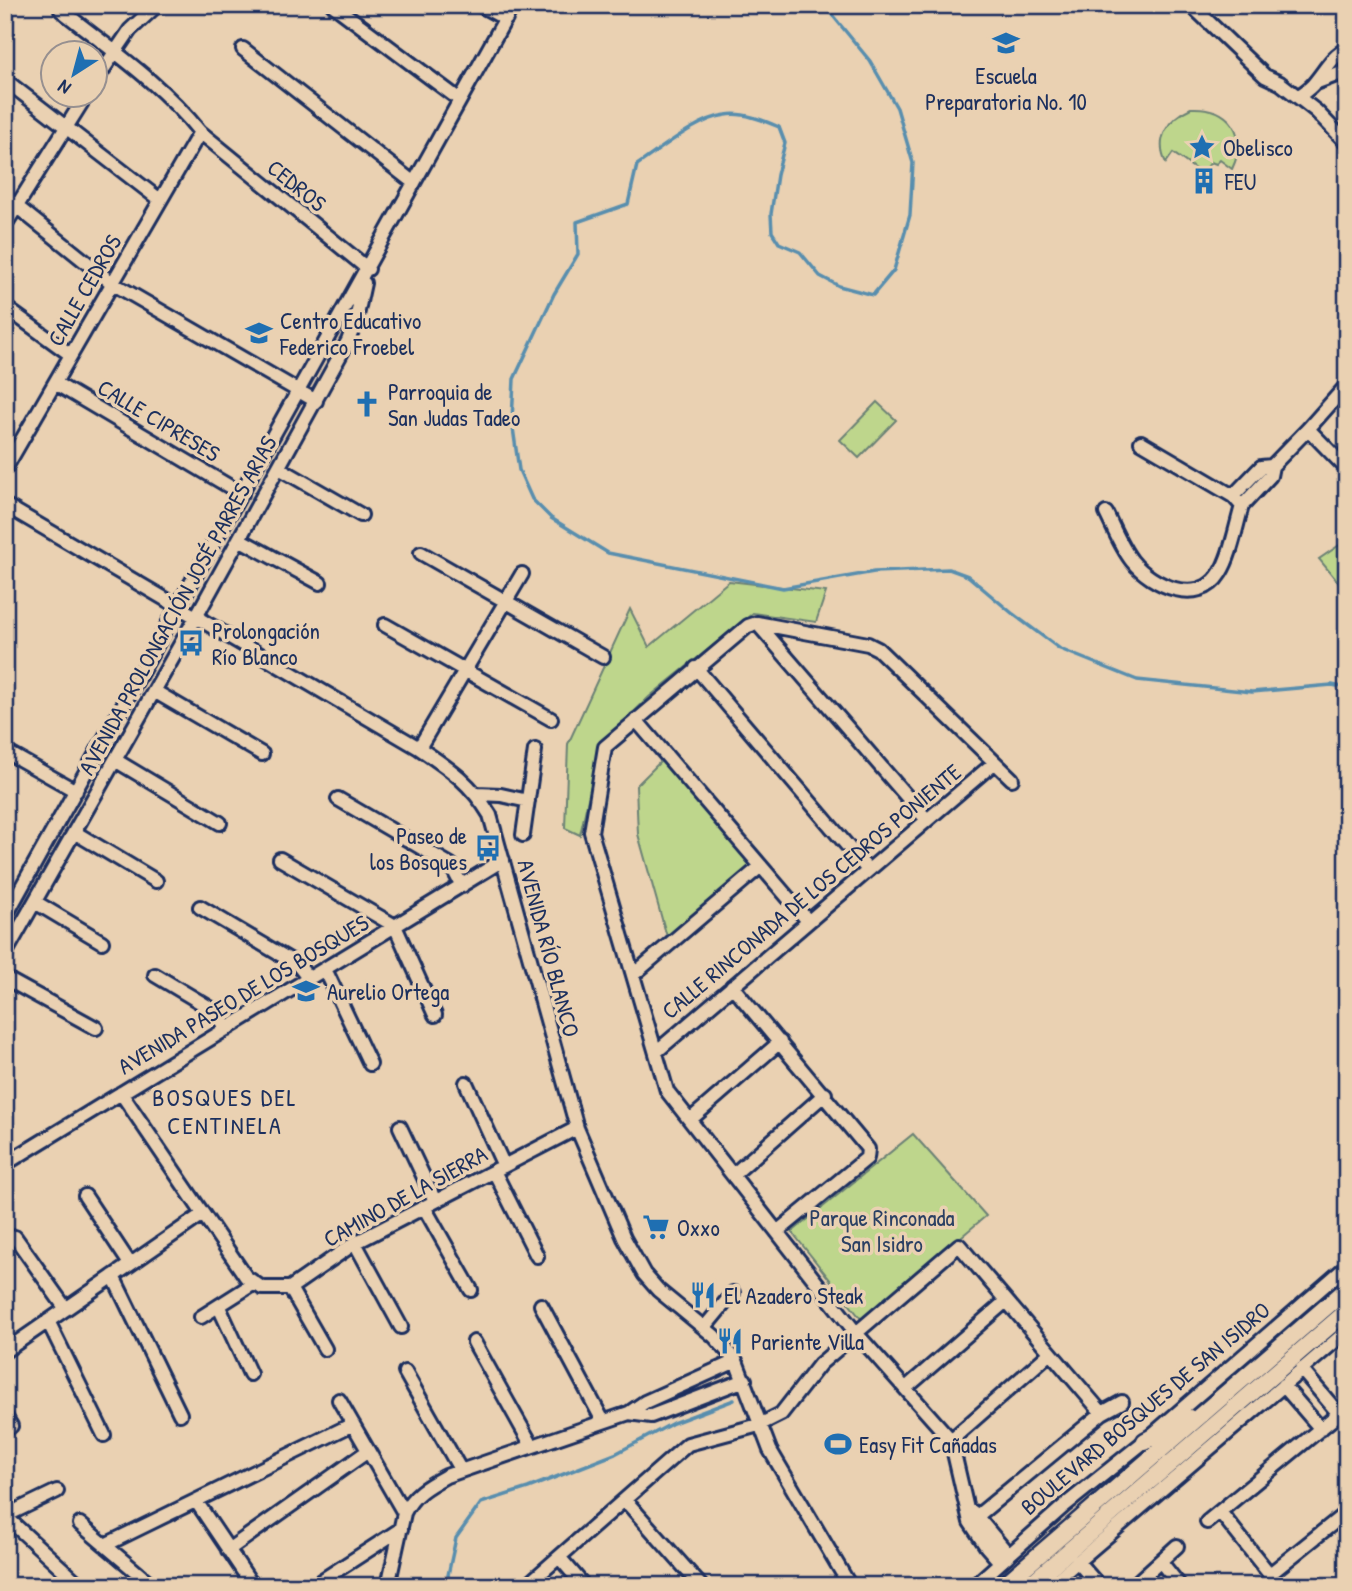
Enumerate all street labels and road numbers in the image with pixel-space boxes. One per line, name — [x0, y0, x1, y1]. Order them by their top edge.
street label: CEDROS — [261, 152, 333, 219]
street label: CALLE CEDROS — [40, 228, 129, 351]
street label: CALLE CIPRESES — [92, 371, 226, 469]
street label: AVENIDA PROLONGACIÓN JOSÉ PARRES ARIAS — [71, 430, 284, 780]
street label: CALLE RINCONADA DE LOS CEDROS PONIENTE — [655, 756, 967, 1026]
street label: AVENIDA RÍO BLANCO — [510, 856, 588, 1040]
street label: AVENIDA PASEO DE LOS BOSQUES — [112, 906, 375, 1081]
street label: CAMINO DE LA SIERRA — [317, 1138, 493, 1254]
street label: BOULEVARD BOSQUES DE SAN ISIDRO — [1014, 1294, 1276, 1522]

